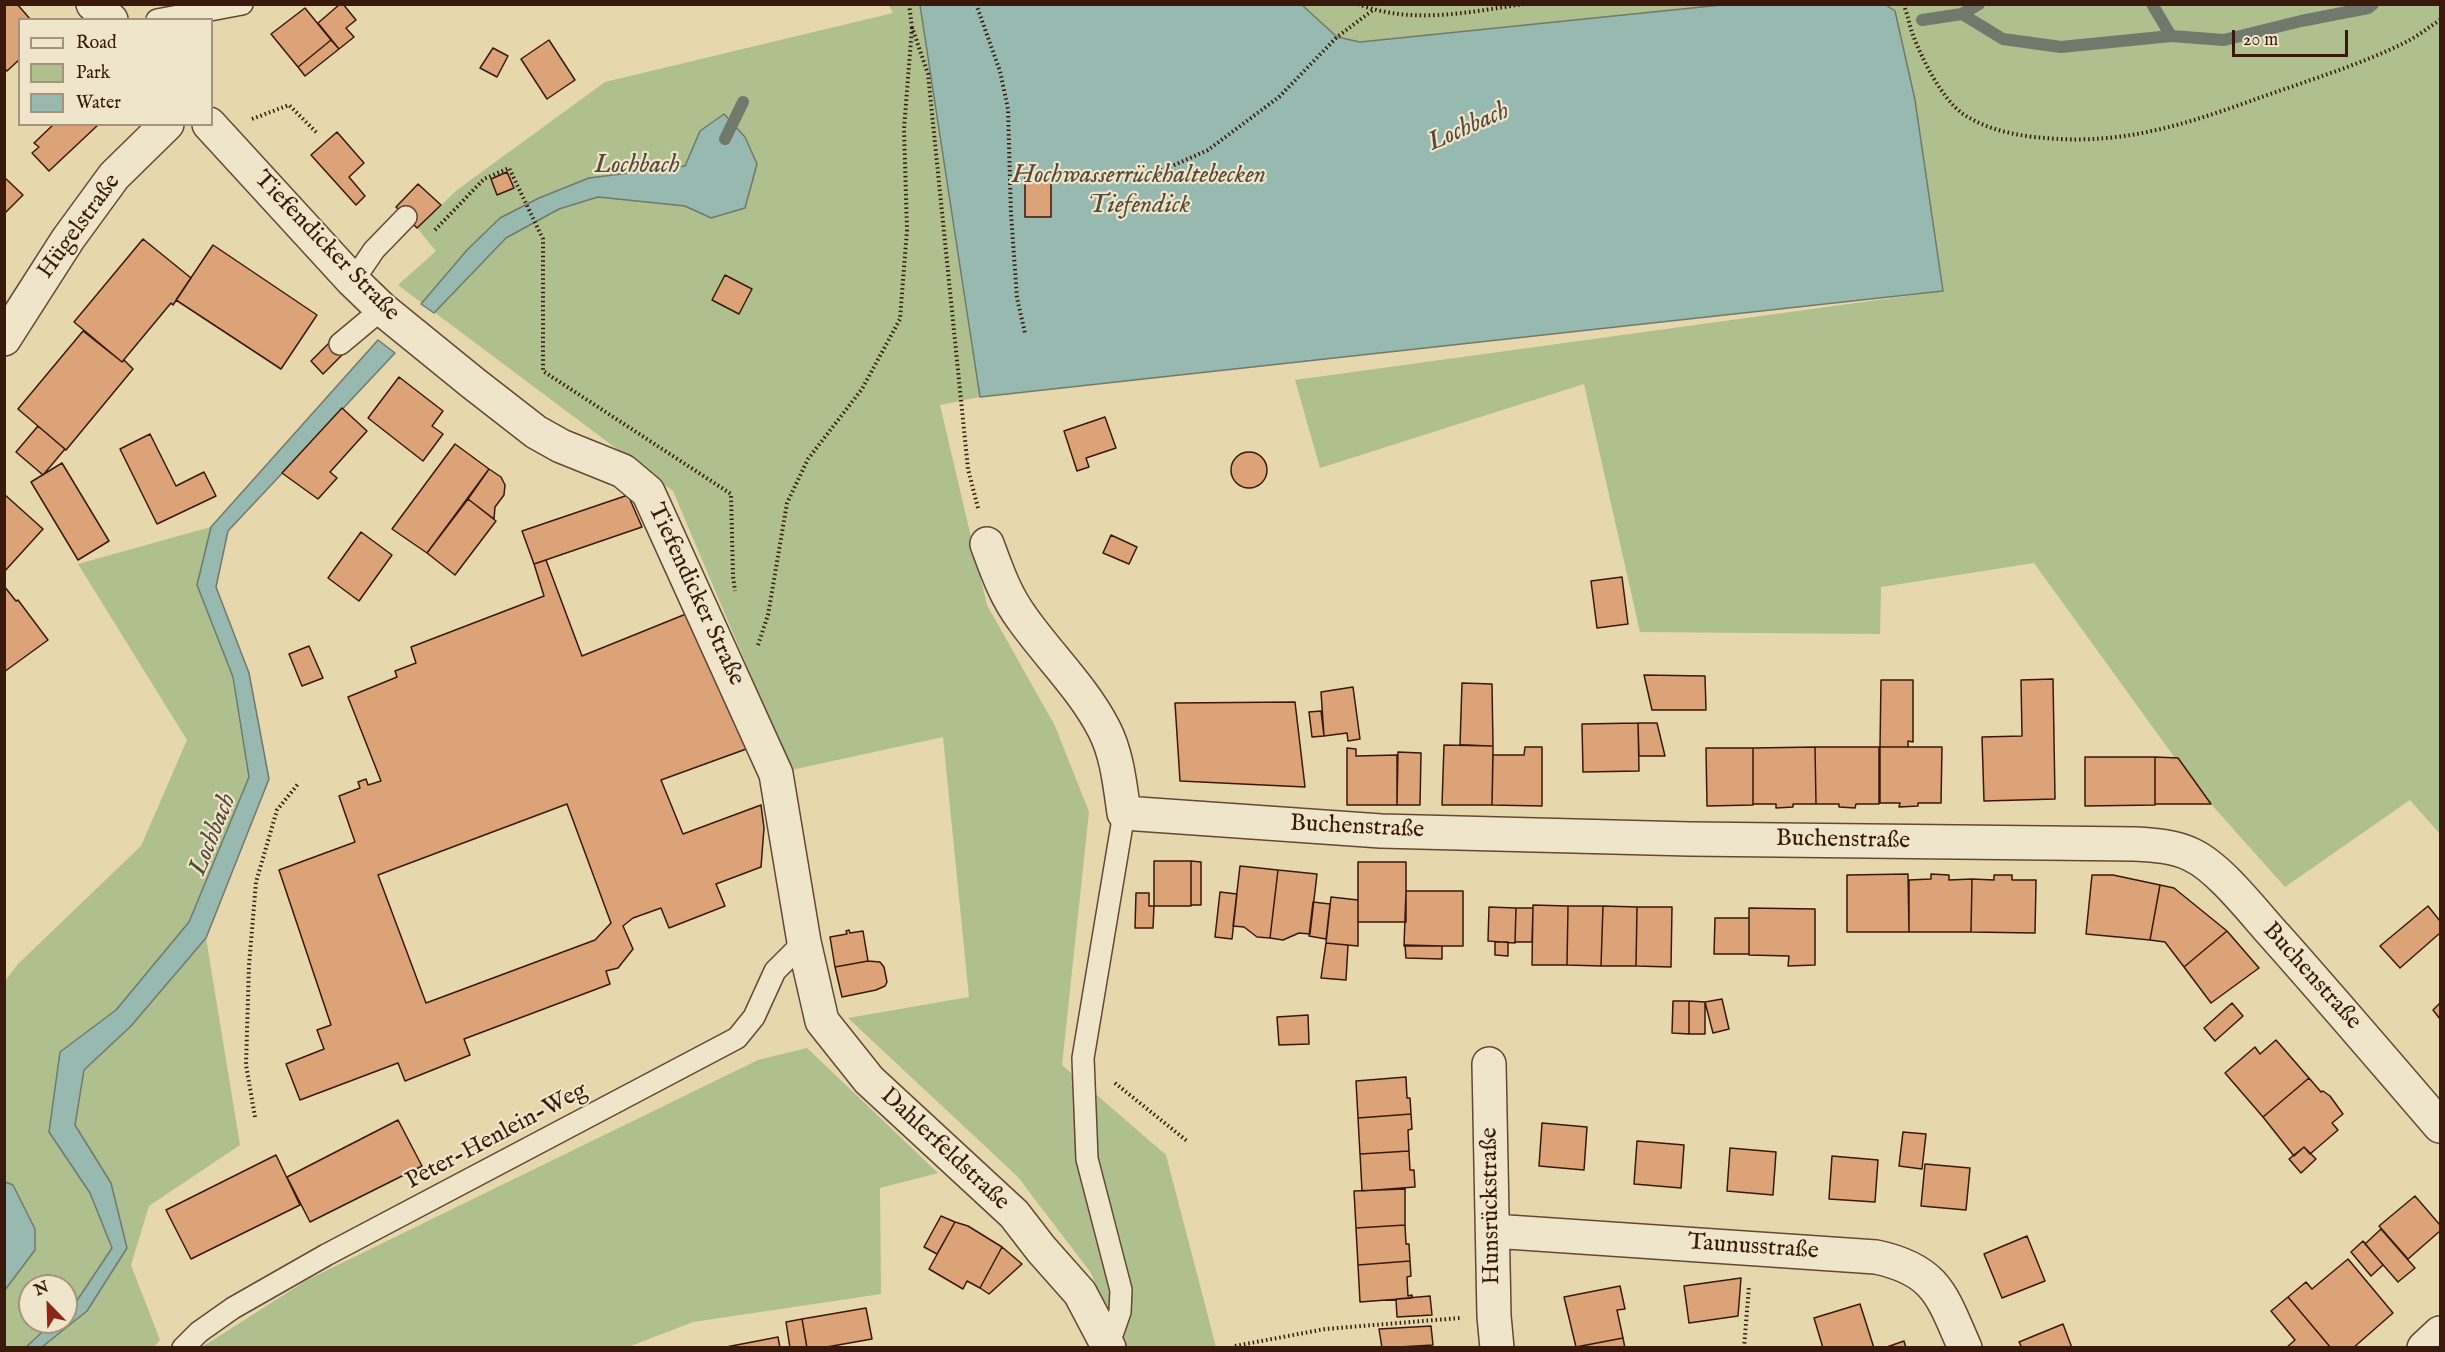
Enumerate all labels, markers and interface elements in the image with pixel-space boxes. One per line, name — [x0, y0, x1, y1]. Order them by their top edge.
legend — [18, 18, 213, 126]
scale bar — [2235, 18, 2350, 56]
text: 20 m — [2243, 29, 2278, 52]
text: Road — [76, 32, 117, 55]
text: Park — [76, 62, 110, 85]
text: Water — [76, 92, 121, 115]
water label: Lochbach — [1424, 96, 1514, 160]
water label: Lochbach — [594, 151, 680, 183]
water label: Hochwasserrückhaltebecken Tiefendick — [1012, 161, 1266, 222]
street label: Tiefendicker Straße — [247, 166, 405, 328]
street label: Hügelstraße — [32, 169, 128, 285]
street label: Tiefendicker Straße — [640, 499, 750, 691]
water label: Lochbach — [183, 789, 245, 881]
street label: Buchenstraße — [1289, 810, 1425, 846]
street label: Buchenstraße — [1776, 825, 1910, 857]
street label: Buchenstraße — [2255, 917, 2367, 1037]
street label: Peter-Henlein-Weg — [401, 1077, 593, 1197]
street label: Dahlerfeldstraße — [873, 1083, 1015, 1217]
street label: Hunsrückstraße — [1476, 1127, 1508, 1285]
street label: Taunusstraße — [1687, 1229, 1819, 1267]
north arrow — [18, 1274, 78, 1334]
text: N — [31, 1277, 52, 1301]

